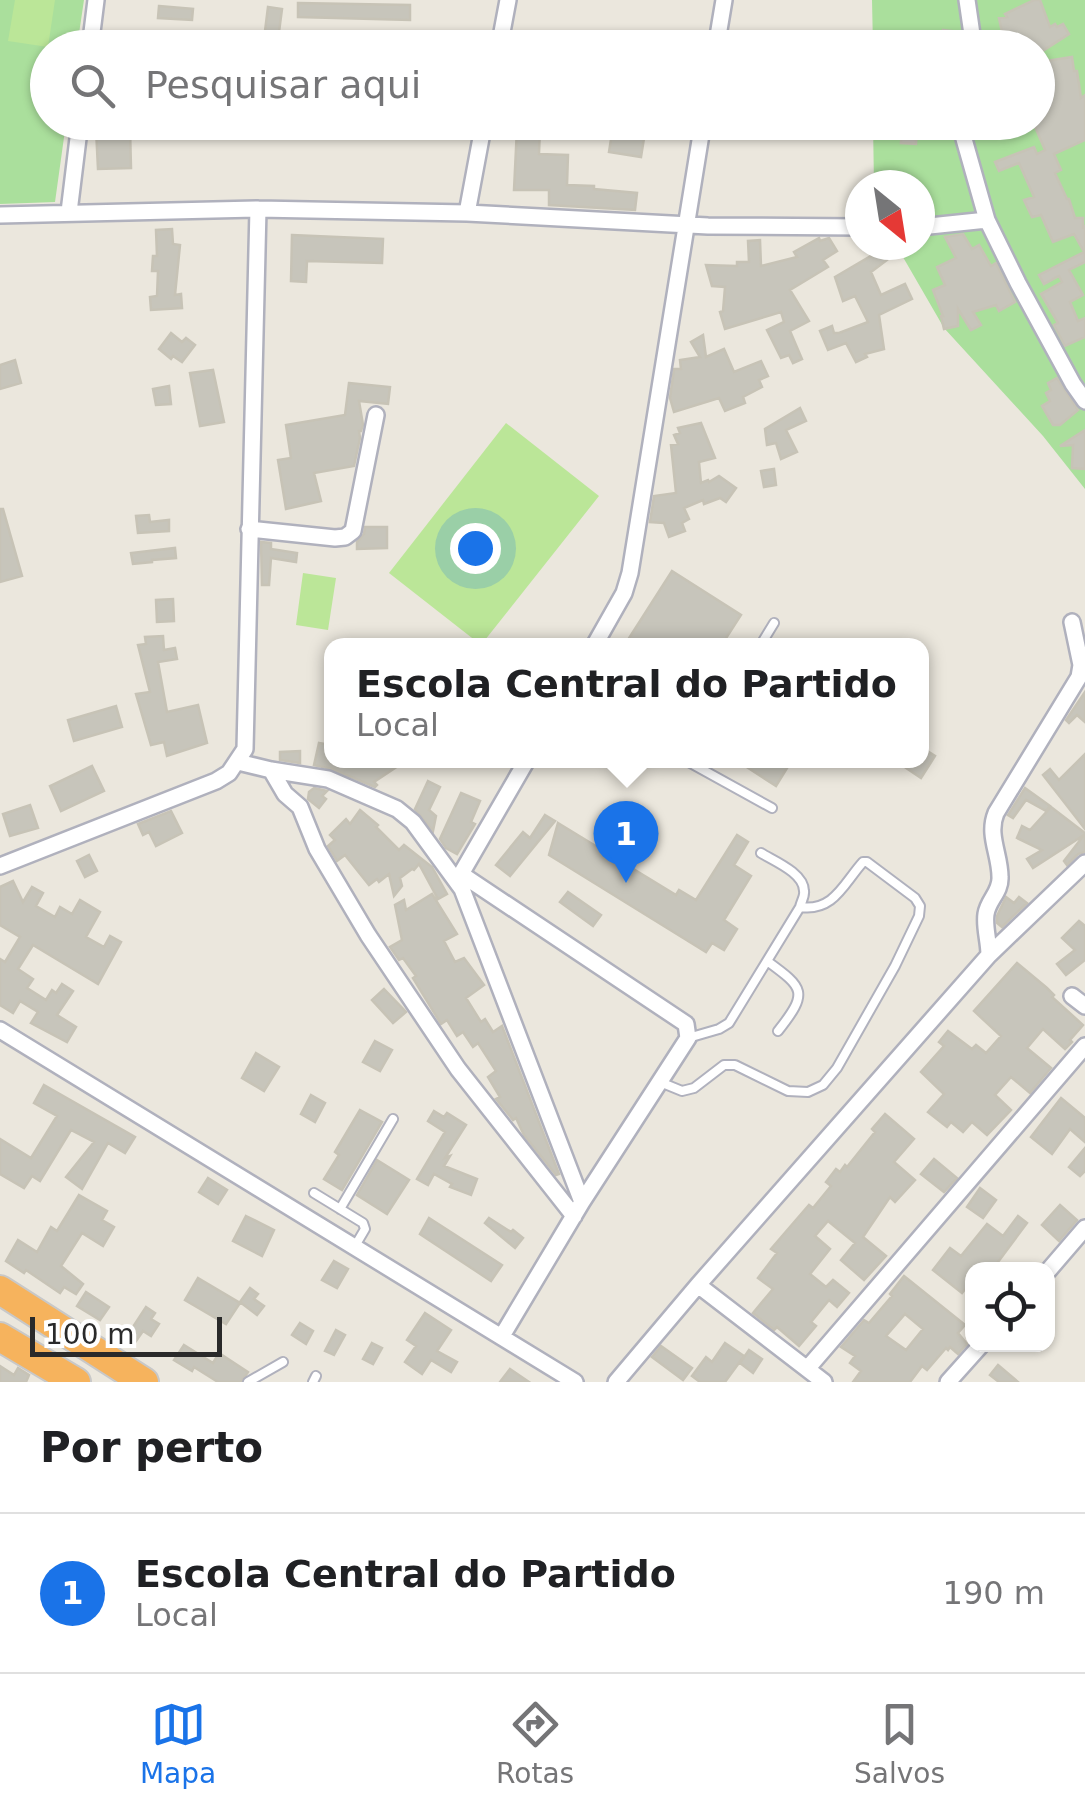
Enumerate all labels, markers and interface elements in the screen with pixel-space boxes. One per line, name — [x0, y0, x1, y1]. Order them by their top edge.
search box — [30, 30, 1055, 140]
icon: search — [65, 58, 120, 113]
text: Pesquisar aqui — [145, 63, 421, 107]
north arrow — [845, 170, 935, 260]
your location — [450, 523, 501, 574]
popup — [324, 638, 929, 768]
text: Escola Central do Partido — [356, 662, 897, 706]
text: Local — [356, 706, 439, 744]
pin: 1 — [594, 800, 658, 883]
map controls — [965, 1262, 1055, 1352]
button: locate — [965, 1262, 1055, 1352]
scale bar — [30, 1312, 222, 1356]
text: 100 m — [45, 1318, 135, 1351]
text: Por perto — [40, 1423, 263, 1472]
text: Escola Central do Partido — [135, 1552, 676, 1596]
text: 1 — [61, 1574, 84, 1612]
text: 190 m — [943, 1574, 1045, 1612]
text: Local — [135, 1596, 218, 1634]
tab: Mapa — [140, 1697, 216, 1790]
tab: Rotas — [496, 1697, 574, 1790]
tab: Salvos — [854, 1697, 945, 1790]

